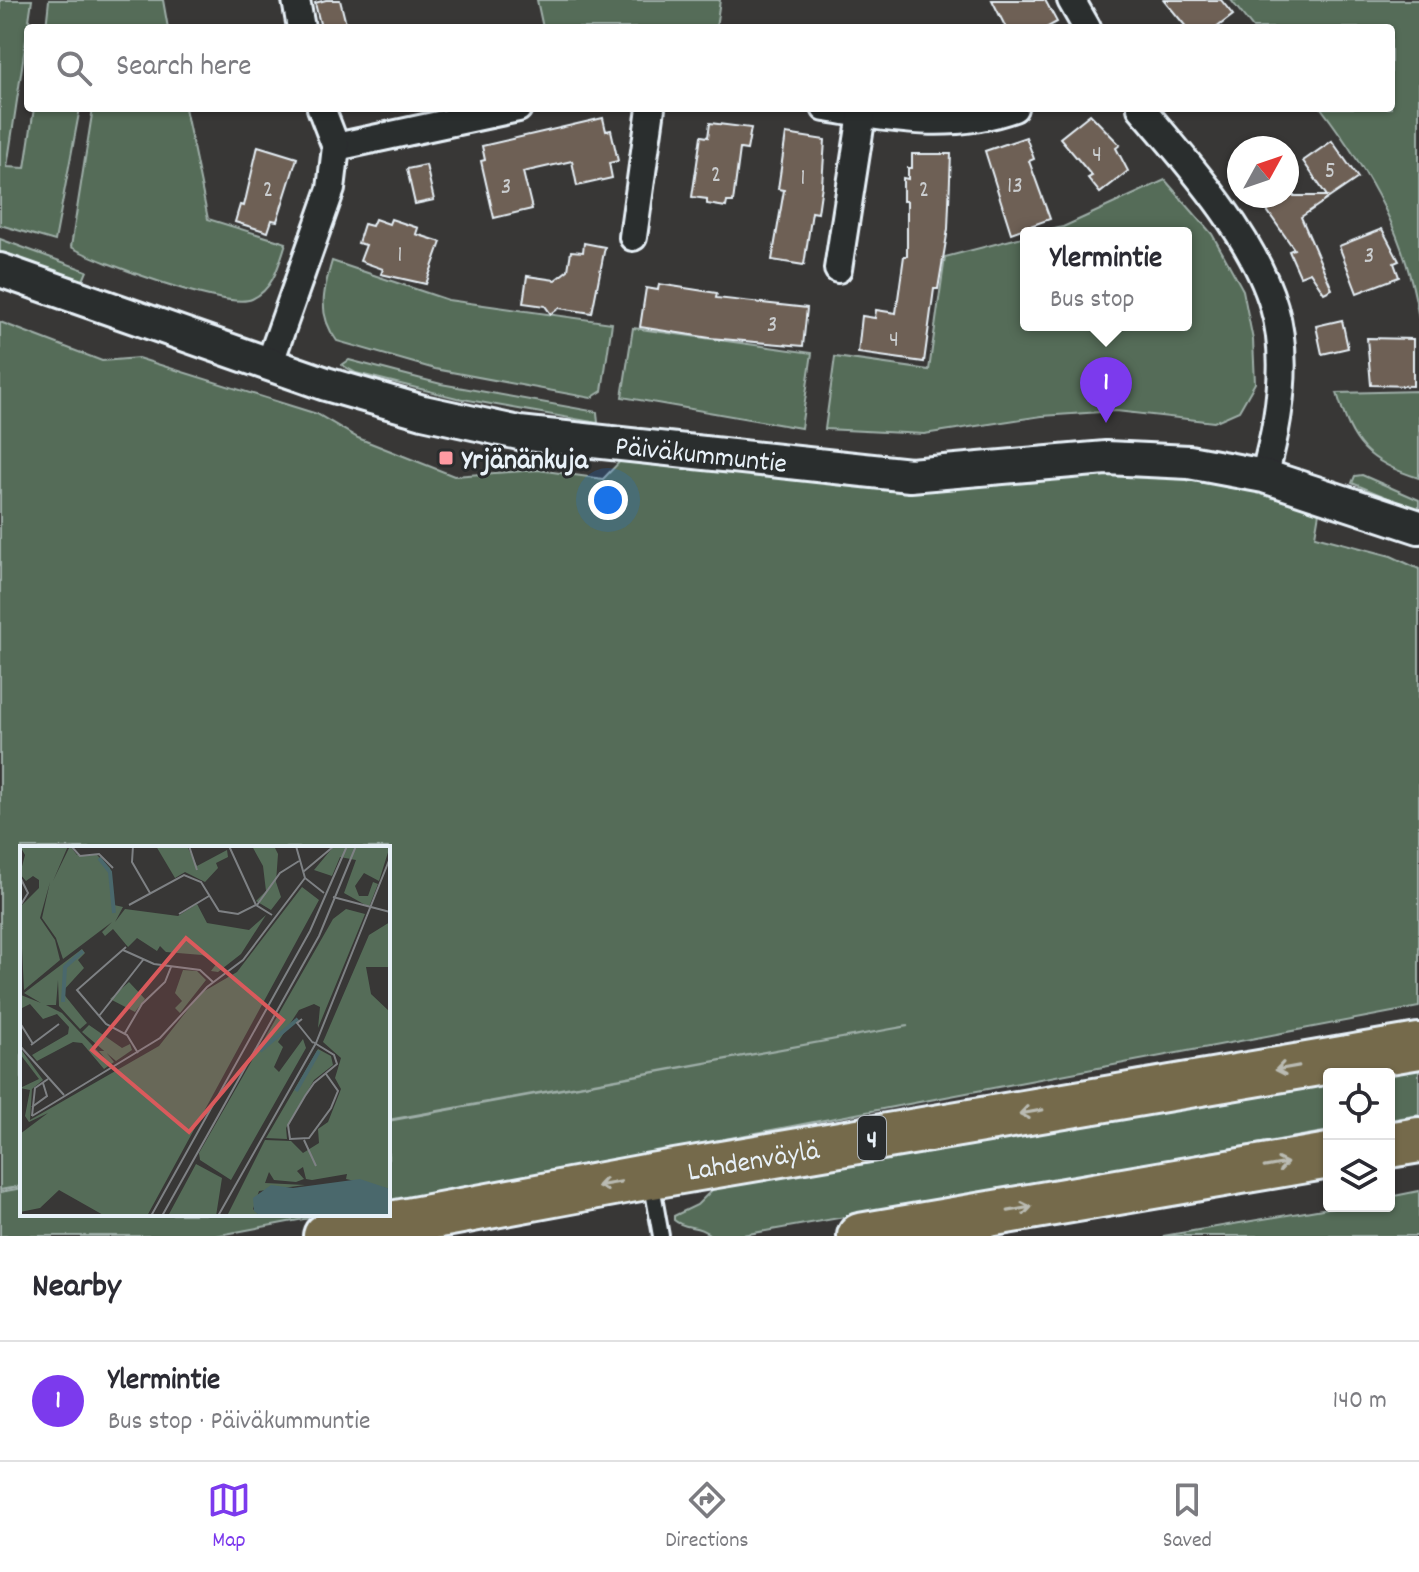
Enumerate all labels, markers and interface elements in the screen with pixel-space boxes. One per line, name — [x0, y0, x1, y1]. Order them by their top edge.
search box — [24, 24, 1395, 112]
icon: search — [52, 46, 96, 90]
text: Search here — [116, 47, 252, 90]
north arrow — [1227, 136, 1299, 208]
house number: 4 — [1092, 139, 1102, 173]
house number: 5 — [1324, 155, 1336, 189]
house number: 2 — [711, 159, 721, 193]
house number: 1 — [800, 162, 806, 196]
house number: 13 — [1007, 170, 1023, 204]
house number: 3 — [501, 171, 511, 205]
house number: 2 — [263, 174, 273, 208]
house number: 2 — [919, 174, 929, 208]
popup — [1020, 227, 1192, 331]
house number: 1 — [397, 239, 403, 273]
text: Ylermintie — [1050, 239, 1162, 282]
house number: 3 — [1364, 240, 1374, 274]
text: Bus stop — [1050, 282, 1134, 319]
house number: 3 — [767, 309, 777, 343]
house number: 4 — [889, 324, 899, 358]
pin: 1 — [1080, 357, 1132, 423]
street label: Päiväkummuntie — [613, 428, 789, 487]
place label: Yrjänänkuja — [461, 443, 589, 483]
marker: Yrjänänkuja — [437, 449, 455, 467]
your location — [588, 480, 628, 520]
inset map — [20, 846, 390, 1216]
one-way arrow — [1275, 1061, 1300, 1076]
map controls — [1323, 1068, 1395, 1212]
button: locate — [1323, 1068, 1395, 1140]
one-way arrow — [1018, 1105, 1044, 1120]
road number: 4 — [858, 1116, 886, 1160]
street label: Lahdenväylä — [685, 1133, 823, 1195]
button: layers — [1323, 1140, 1395, 1212]
one-way arrow — [1263, 1156, 1288, 1171]
one-way arrow — [596, 1177, 622, 1192]
one-way arrow — [1006, 1200, 1032, 1215]
text: Nearby — [32, 1264, 121, 1313]
text: Ylermintie — [108, 1361, 220, 1404]
text: 1 — [55, 1383, 61, 1420]
text: 140 m — [1333, 1383, 1387, 1420]
text: Bus stop · Päiväkummuntie — [108, 1404, 370, 1441]
tab: Map — [207, 1478, 251, 1557]
tab: Directions — [665, 1478, 749, 1557]
tab: Saved — [1163, 1478, 1212, 1557]

